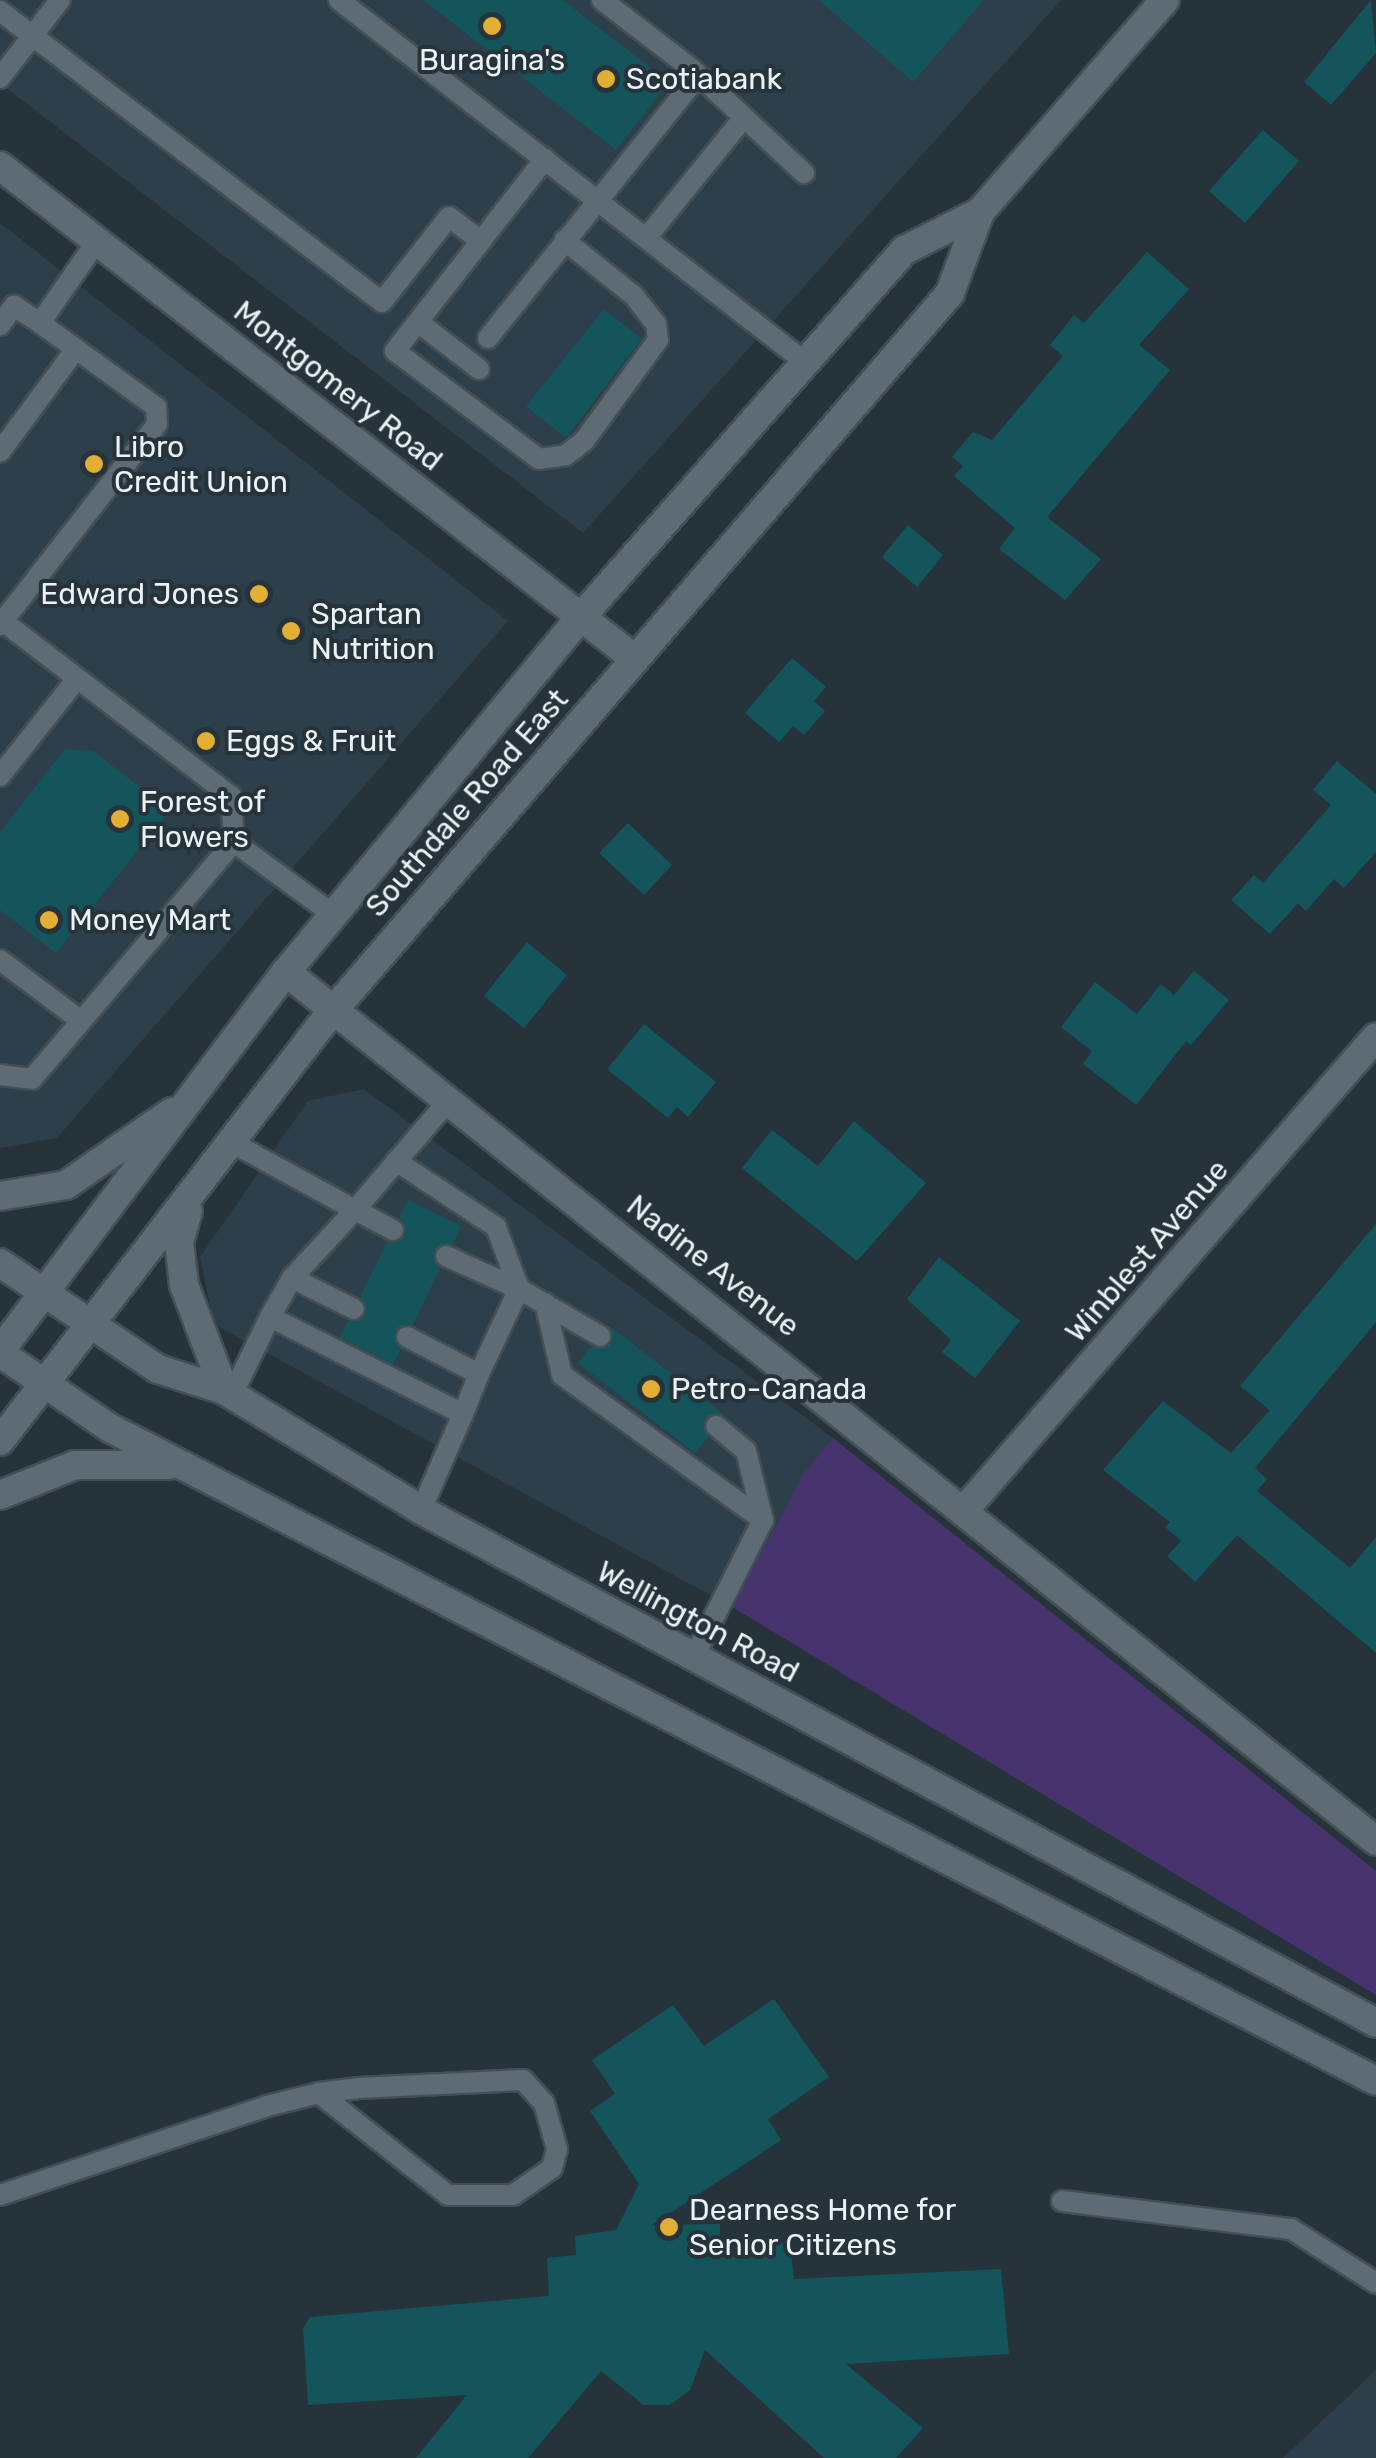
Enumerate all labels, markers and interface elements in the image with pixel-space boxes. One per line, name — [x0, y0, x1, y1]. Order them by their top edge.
marker: Buragina's — [481, 15, 503, 37]
place label: Buragina's — [419, 42, 565, 78]
place label: Scotiabank — [626, 61, 782, 97]
marker: Scotiabank — [595, 68, 617, 90]
street label: Montgomery Road — [226, 293, 450, 479]
place label: Libro Credit Union — [114, 429, 288, 500]
marker: Libro Credit Union — [83, 453, 105, 475]
place label: Edward Jones — [40, 576, 239, 612]
marker: Edward Jones — [248, 583, 270, 605]
place label: Spartan Nutrition — [311, 596, 435, 666]
marker: Spartan Nutrition — [280, 620, 302, 642]
street label: Southdale Road East — [358, 682, 576, 924]
place label: Eggs & Fruit — [226, 723, 396, 759]
marker: Eggs & Fruit — [195, 730, 217, 752]
place label: Forest of Flowers — [140, 784, 265, 854]
marker: Forest of Flowers — [109, 808, 131, 830]
place label: Money Mart — [69, 902, 232, 938]
marker: Money Mart — [38, 909, 60, 931]
street label: Winblest Avenue — [1058, 1152, 1236, 1350]
street label: Nadine Avenue — [619, 1187, 807, 1345]
place label: Petro-Canada — [671, 1371, 867, 1407]
marker: Petro-Canada — [640, 1378, 662, 1400]
street label: Wellington Road — [591, 1554, 805, 1690]
place label: Dearness Home for Senior Citizens — [689, 2192, 957, 2262]
marker: Dearness Home for Senior Citizens — [658, 2216, 680, 2238]

